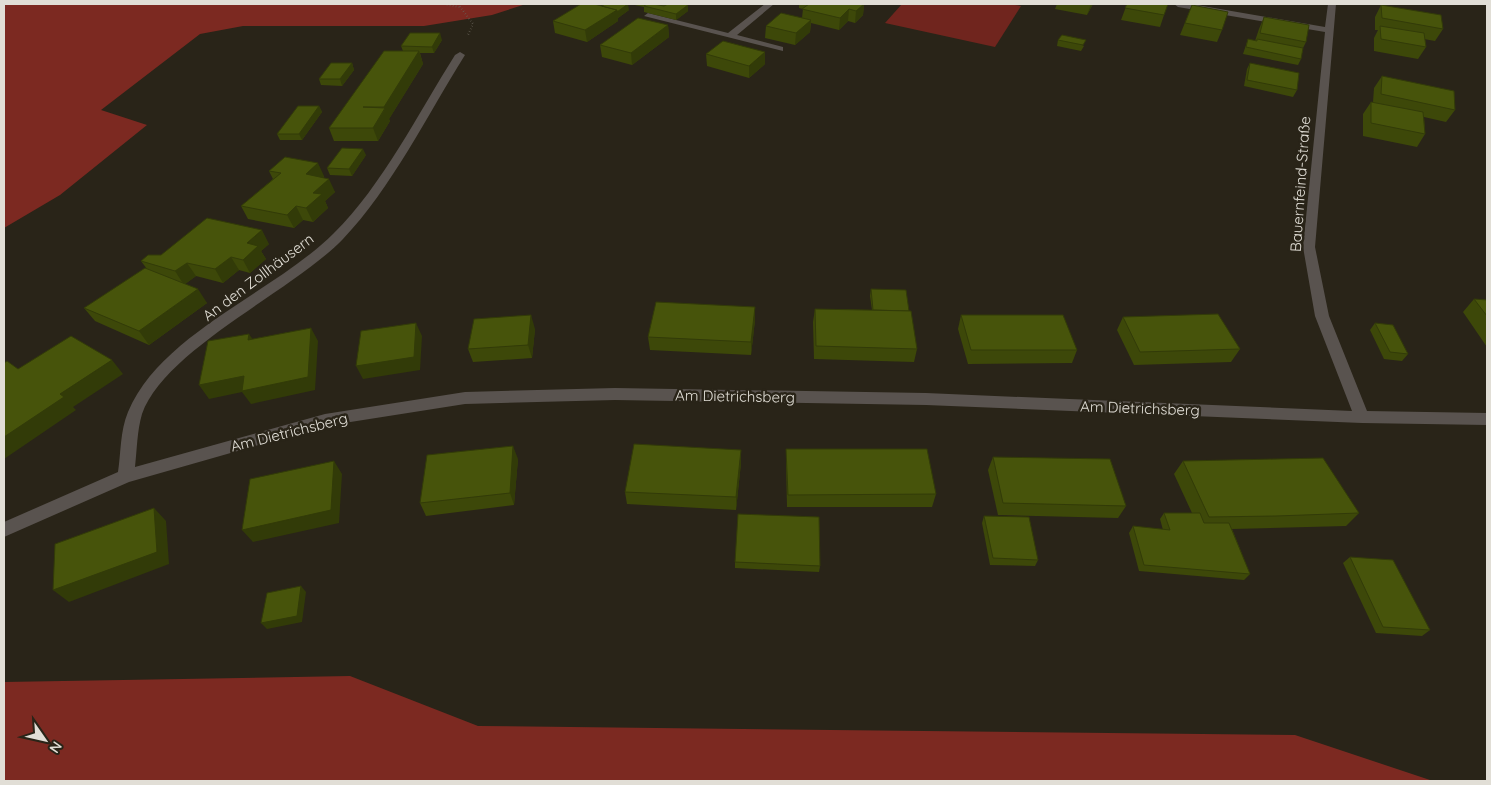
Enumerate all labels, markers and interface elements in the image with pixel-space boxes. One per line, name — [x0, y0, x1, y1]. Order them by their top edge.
street label: Bauernfeind-Straße — [1286, 115, 1314, 253]
street label: An den Zollhäusern — [199, 229, 317, 325]
street label: Am Dietrichsberg — [675, 385, 795, 407]
street label: Am Dietrichsberg — [1080, 396, 1200, 420]
street label: Am Dietrichsberg — [229, 408, 349, 456]
north arrow — [20, 715, 70, 765]
text: N — [45, 738, 66, 757]

